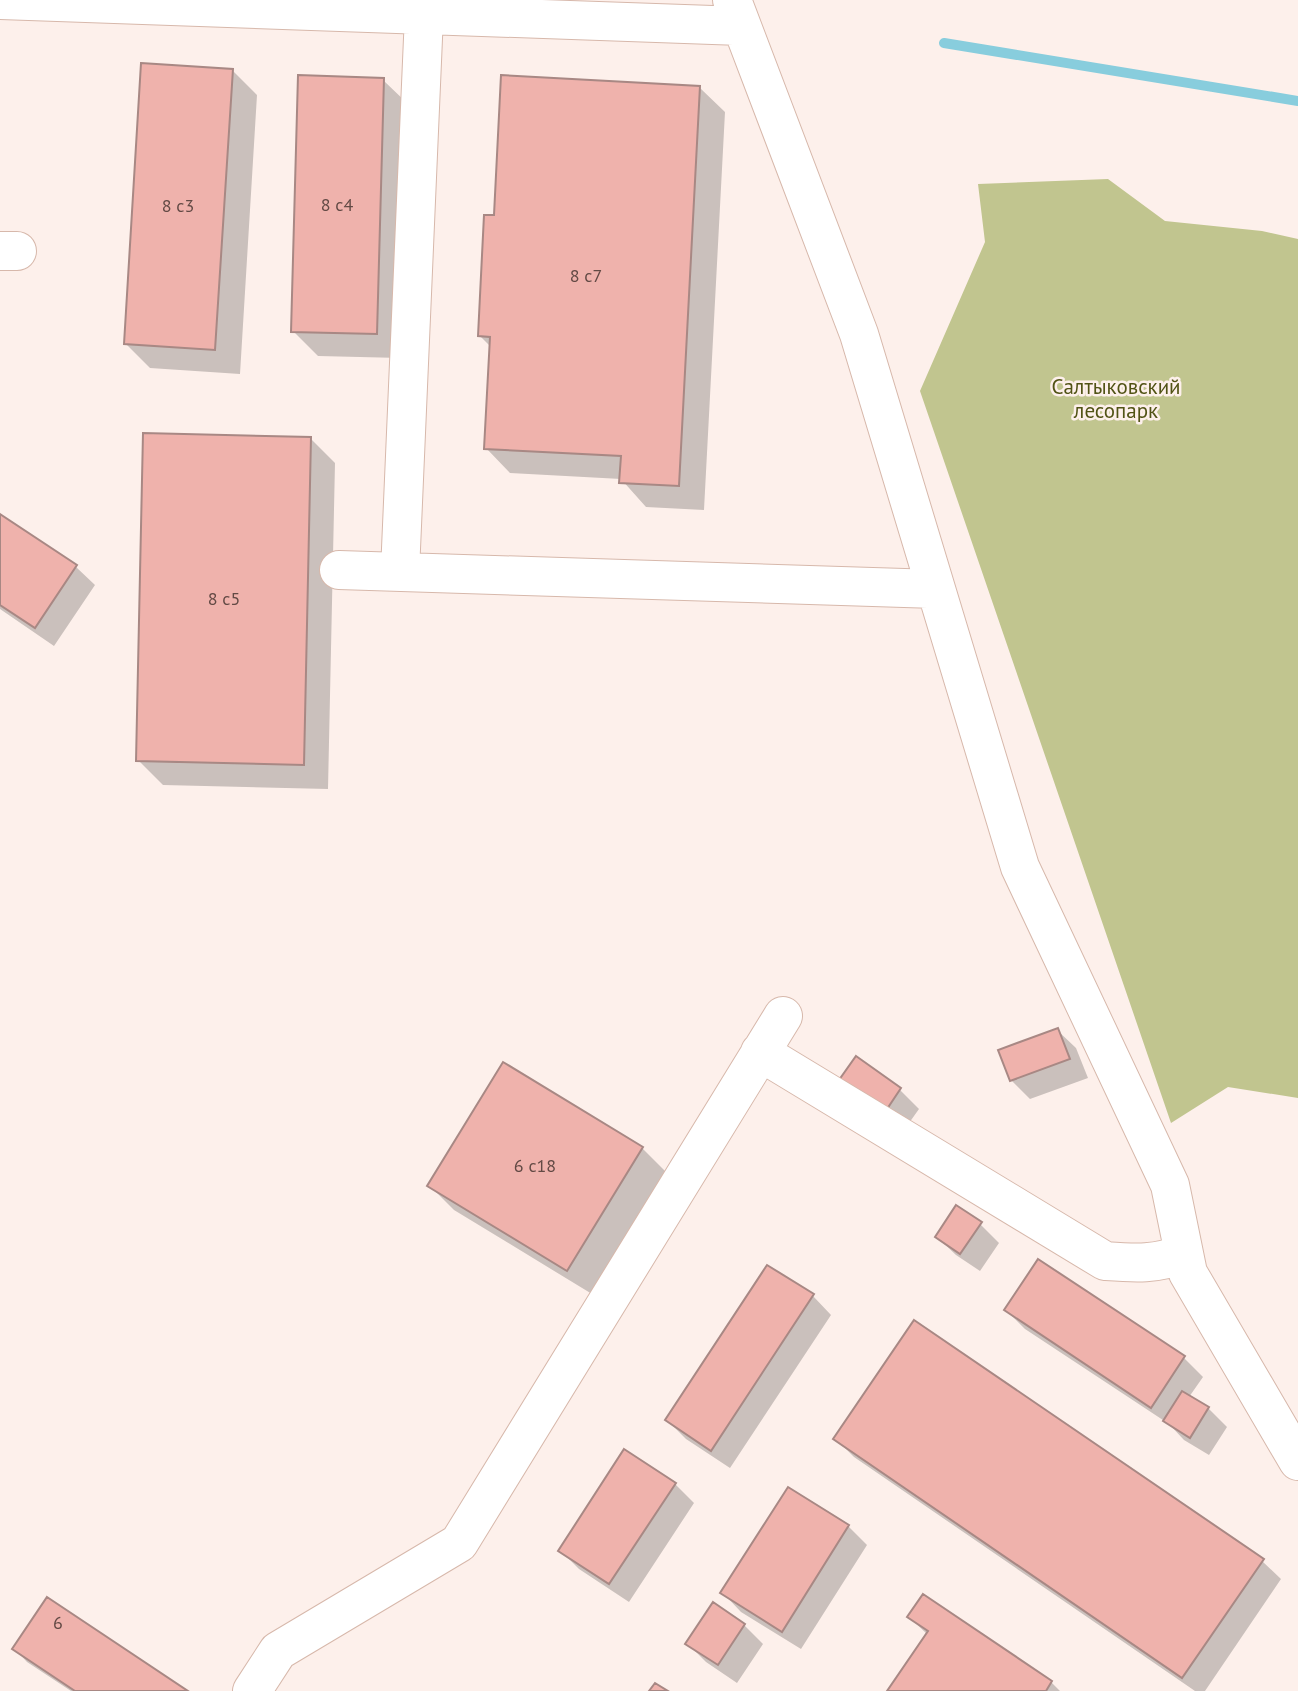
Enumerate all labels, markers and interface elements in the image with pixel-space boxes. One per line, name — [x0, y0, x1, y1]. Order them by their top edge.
house number: 8 с4 — [321, 193, 353, 216]
house number: 8 с3 — [162, 194, 194, 217]
house number: 8 с7 — [570, 264, 602, 287]
park label: Салтыковский лесопарк — [1051, 373, 1181, 424]
house number: 8 с5 — [208, 587, 240, 610]
house number: 6 с18 — [514, 1154, 556, 1177]
house number: 6 — [53, 1611, 63, 1634]

